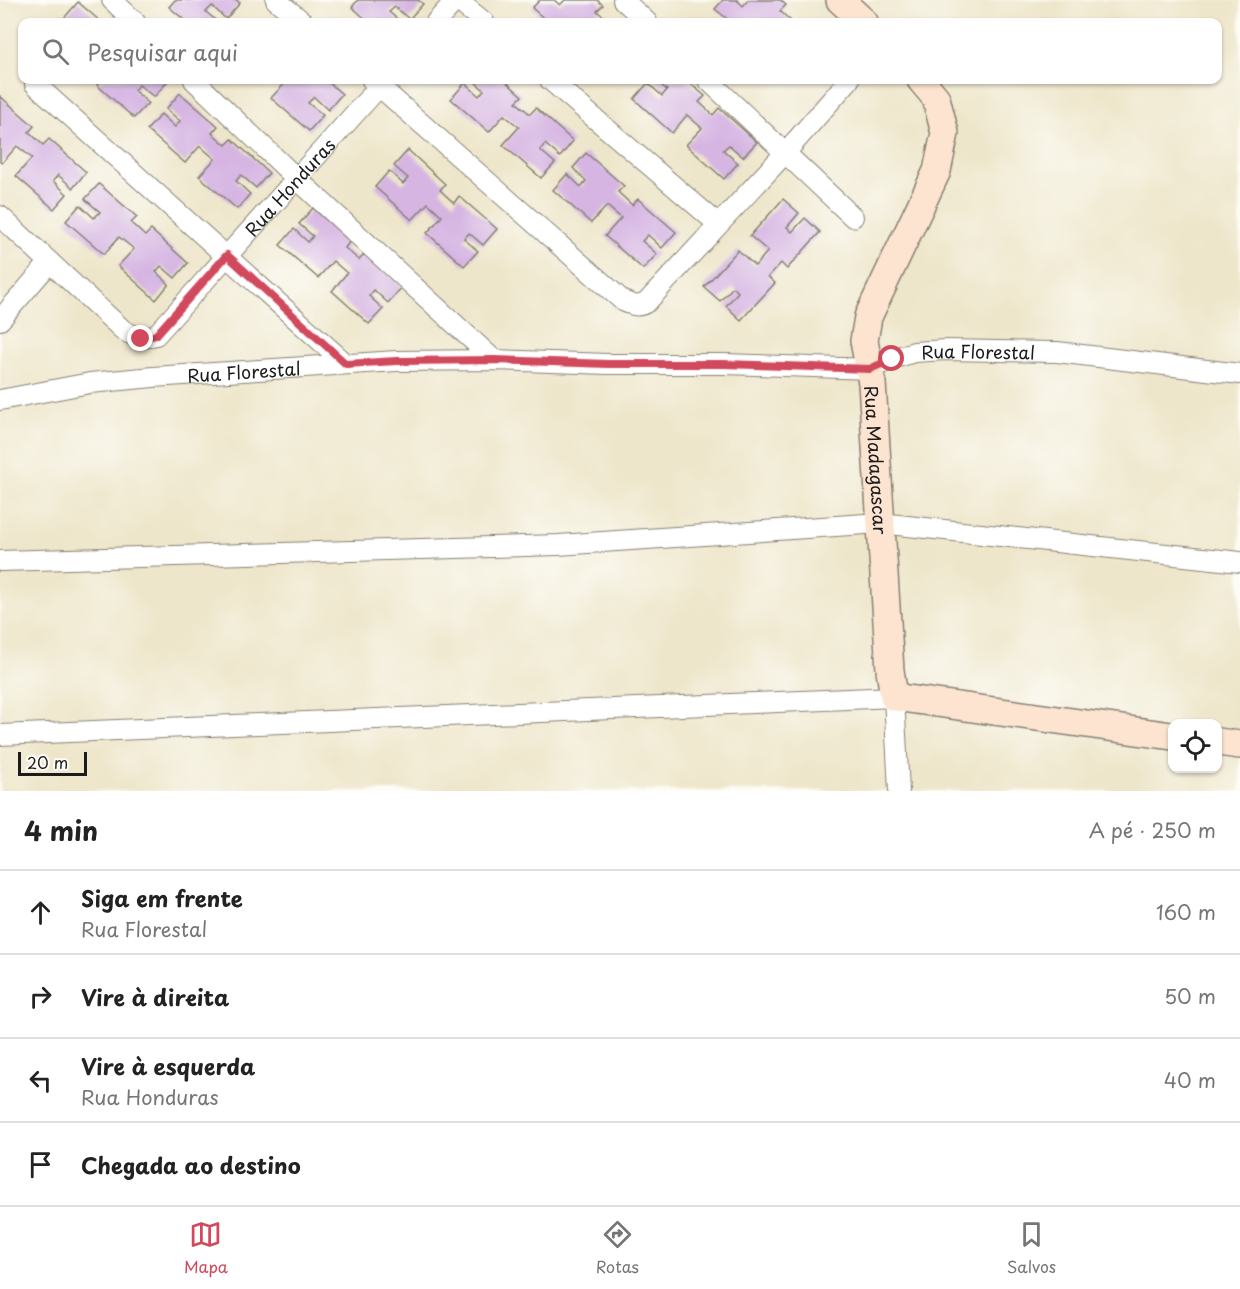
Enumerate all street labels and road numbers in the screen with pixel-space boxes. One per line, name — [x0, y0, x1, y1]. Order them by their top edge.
street label: Rua Honduras — [238, 131, 341, 242]
street label: Rua Florestal — [920, 336, 1035, 365]
street label: Rua Florestal — [186, 354, 302, 388]
street label: Rua Madagascar — [859, 385, 895, 536]

